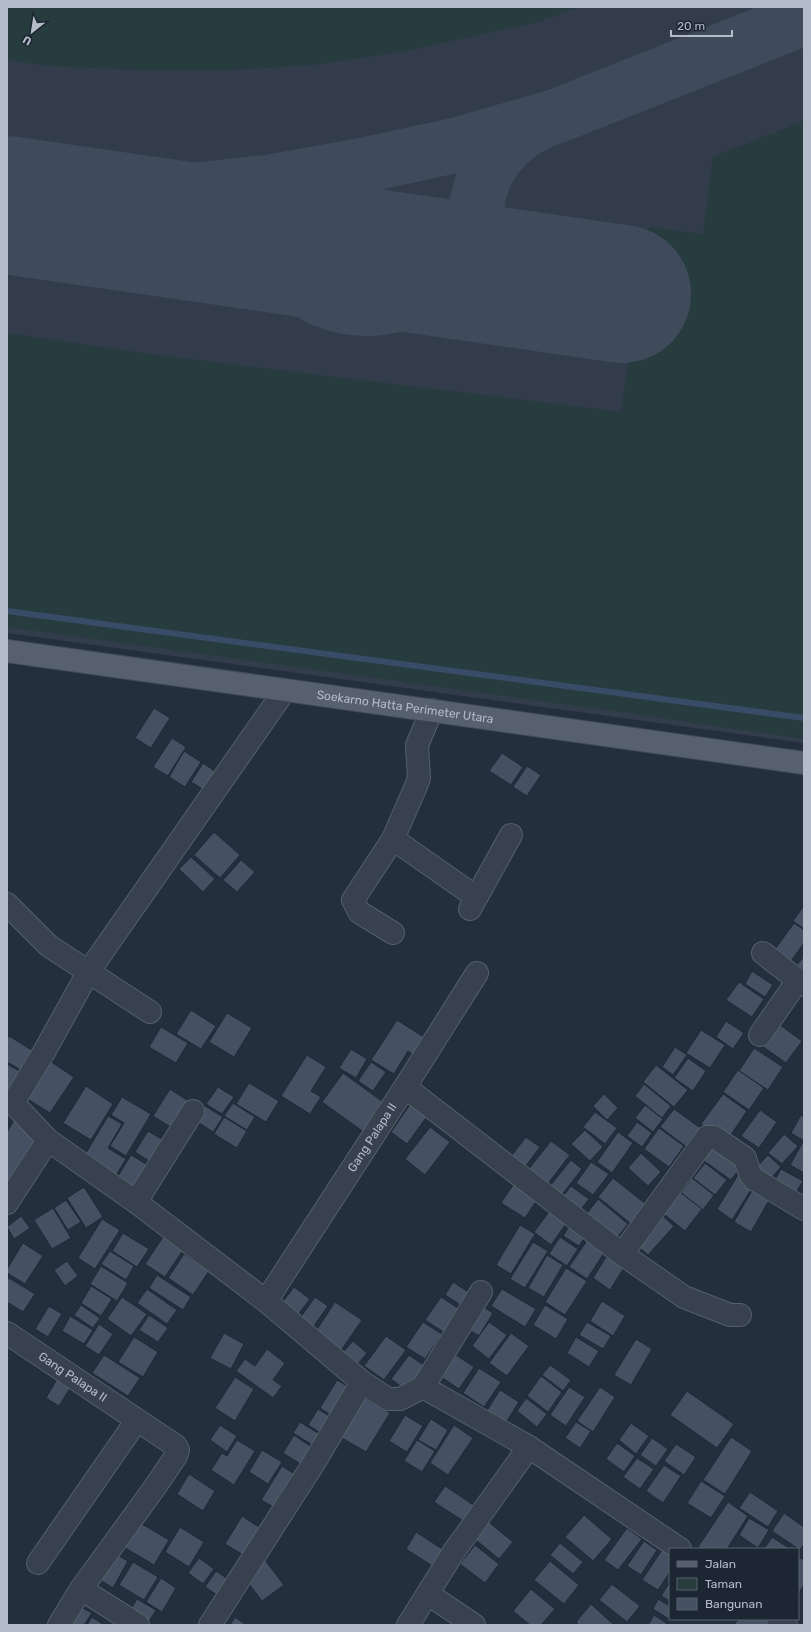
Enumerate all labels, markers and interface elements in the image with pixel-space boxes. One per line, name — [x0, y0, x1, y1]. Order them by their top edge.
north arrow — [12, 12, 52, 52]
scale bar — [671, 12, 732, 38]
text: 20 m — [677, 19, 705, 33]
text: U — [21, 33, 34, 48]
street label: Soekarno Hatta Perimeter Utara — [316, 688, 494, 726]
street label: Gang Palapa II — [345, 1100, 400, 1175]
street label: Gang Palapa II — [36, 1349, 110, 1405]
legend — [669, 1548, 799, 1620]
text: Jalan — [705, 1557, 736, 1571]
text: Taman — [705, 1577, 742, 1591]
text: Bangunan — [705, 1597, 762, 1611]

